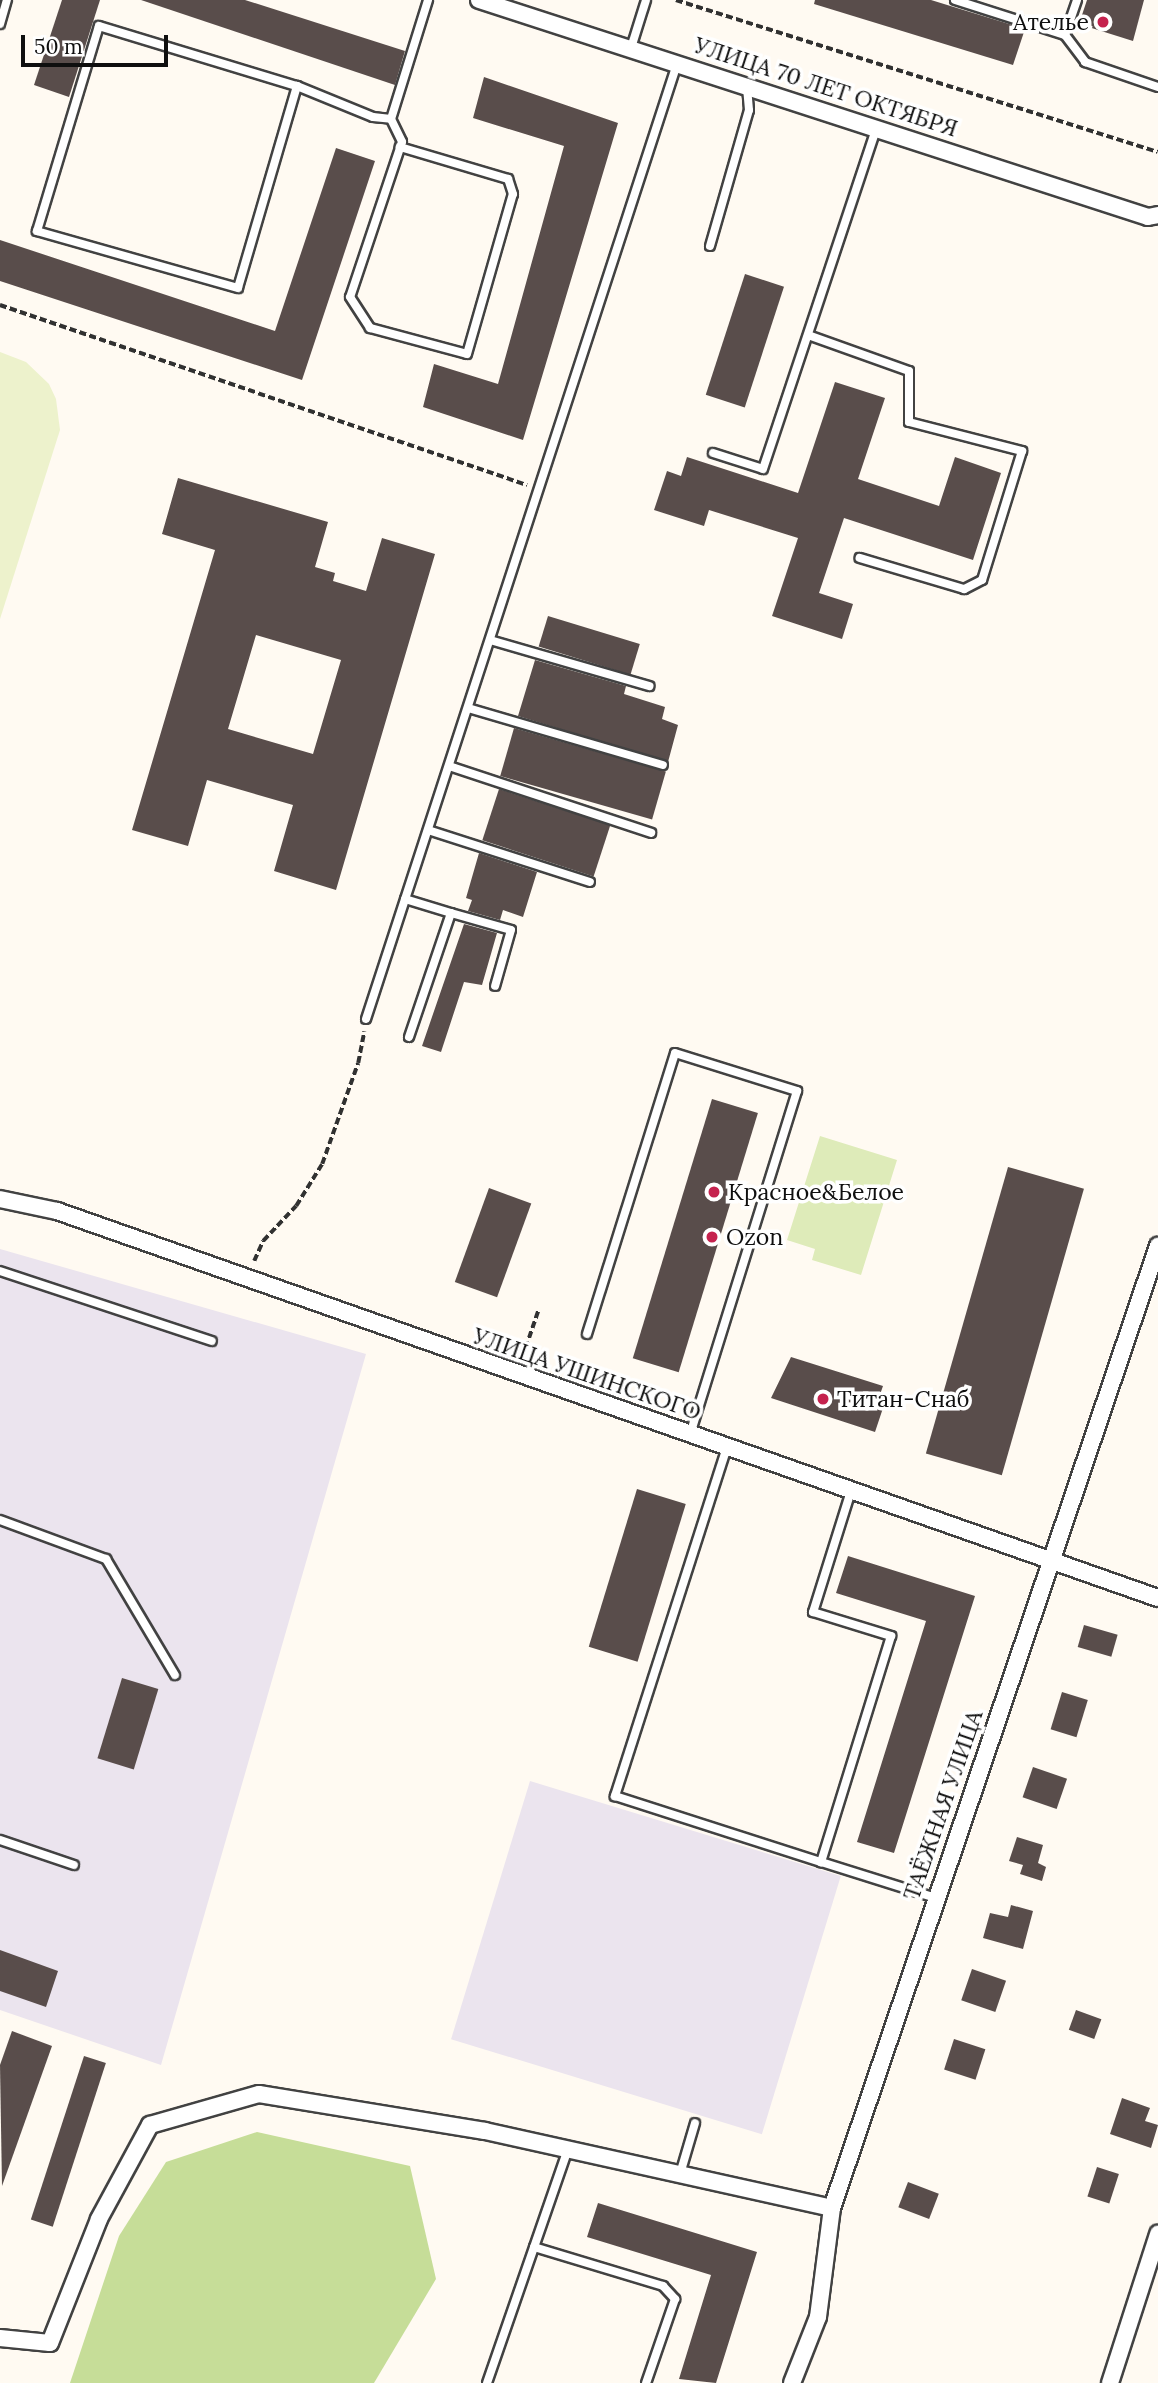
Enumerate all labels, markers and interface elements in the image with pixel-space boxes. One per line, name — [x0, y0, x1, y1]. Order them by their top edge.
place label: Ателье — [1013, 8, 1089, 36]
marker: Ателье — [1095, 14, 1111, 30]
scale bar — [24, 21, 172, 65]
street label: УЛИЦА 70 ЛЕТ ОКТЯБРЯ — [691, 31, 961, 143]
text: 50 m — [34, 33, 83, 60]
place label: Красное&Белое — [728, 1178, 904, 1206]
marker: Красное&Белое — [706, 1184, 722, 1200]
place label: Ozon — [726, 1223, 783, 1251]
marker: Ozon — [704, 1229, 720, 1245]
street label: УЛИЦА УШИНСКОГО — [469, 1322, 705, 1426]
place label: Титан-Снаб — [837, 1385, 969, 1413]
marker: Титан-Снаб — [815, 1391, 831, 1407]
street label: ТАЁЖНАЯ УЛИЦА — [898, 1707, 988, 1903]

